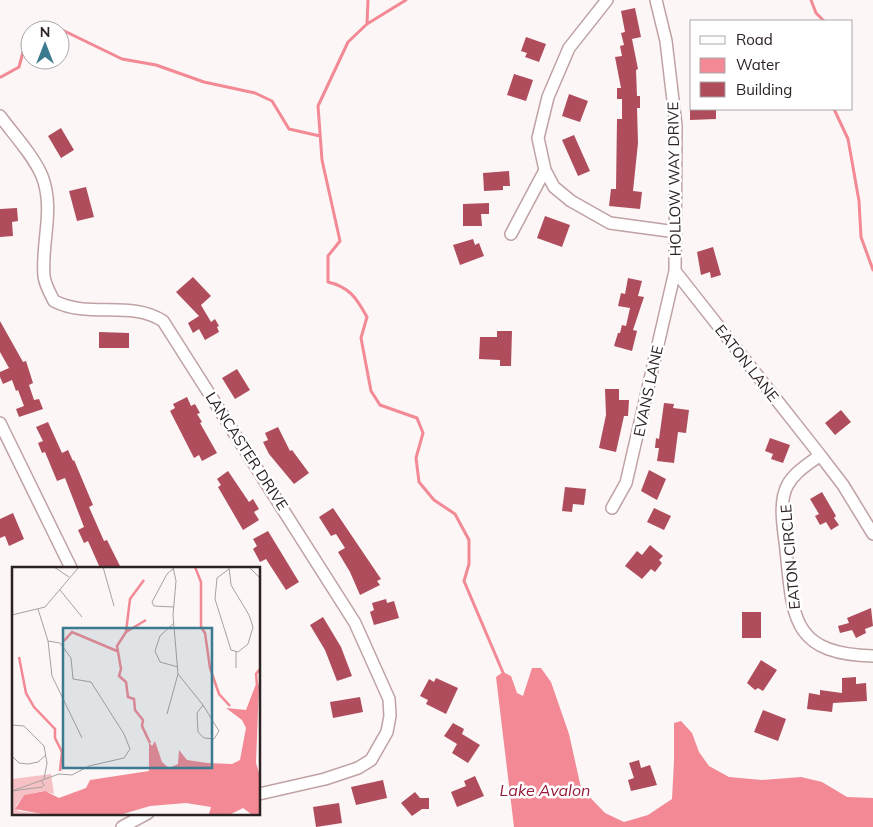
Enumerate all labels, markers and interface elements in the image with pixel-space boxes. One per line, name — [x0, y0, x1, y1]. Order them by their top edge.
north arrow — [20, 20, 70, 70]
legend — [690, 20, 853, 110]
text: N — [40, 23, 50, 41]
text: Road — [736, 30, 773, 49]
text: Water — [736, 55, 780, 74]
text: Building — [736, 80, 792, 99]
street label: HOLLOW WAY DRIVE — [663, 101, 685, 256]
street label: EATON LANE — [711, 321, 783, 405]
street label: EVANS LANE — [629, 343, 667, 438]
street label: LANCASTER DRIVE — [202, 388, 292, 514]
street label: EATON CIRCLE — [776, 504, 804, 610]
inset map — [12, 567, 260, 814]
water label: Lake Avalon — [500, 780, 590, 800]

